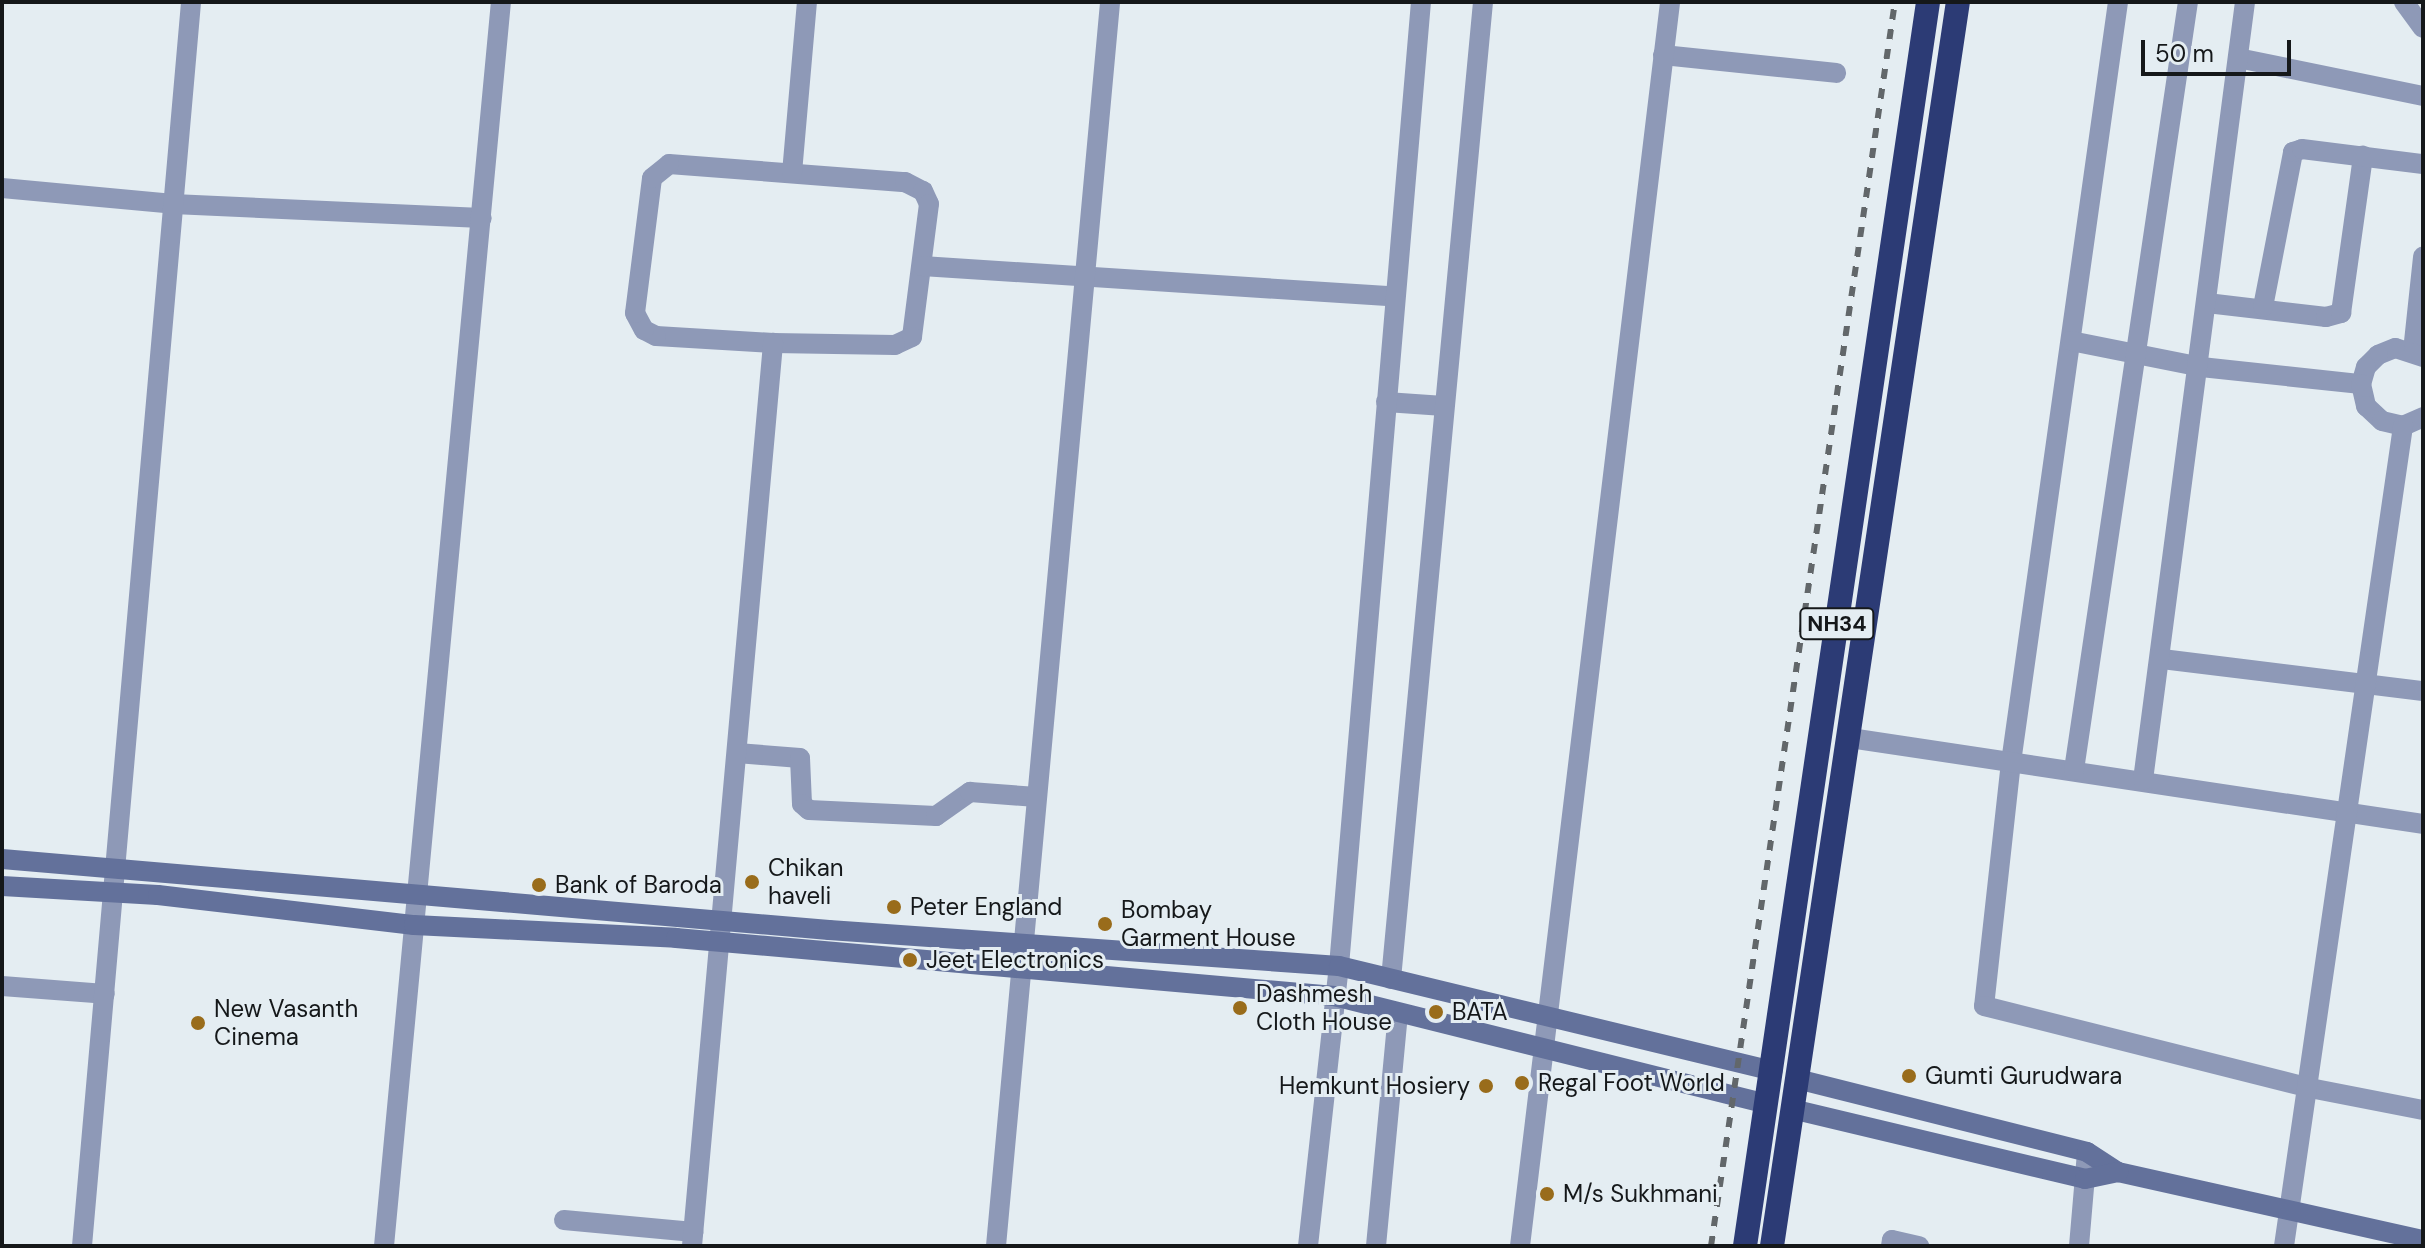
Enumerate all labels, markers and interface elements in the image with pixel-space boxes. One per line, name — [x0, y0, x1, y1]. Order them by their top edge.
scale bar — [2145, 24, 2295, 74]
text: 50 m — [2155, 38, 2214, 69]
road number: NH34 — [1799, 606, 1875, 642]
place label: Chikan haveli — [768, 854, 844, 910]
place label: Bank of Baroda — [555, 871, 722, 899]
marker: Chikan haveli — [743, 873, 761, 891]
marker: Bank of Baroda — [530, 876, 548, 894]
place label: Peter England — [910, 893, 1062, 921]
place label: Bombay Garment House — [1121, 896, 1296, 952]
marker: Peter England — [885, 898, 903, 916]
marker: Bombay Garment House — [1096, 915, 1114, 933]
place label: Jeet Electronics — [926, 946, 1104, 974]
marker: Jeet Electronics — [901, 951, 919, 969]
place label: Dashmesh Cloth House — [1256, 980, 1392, 1036]
place label: New Vasanth Cinema — [214, 995, 358, 1051]
place label: BATA — [1452, 998, 1508, 1026]
marker: Dashmesh Cloth House — [1231, 999, 1249, 1017]
marker: BATA — [1427, 1003, 1445, 1021]
marker: New Vasanth Cinema — [189, 1014, 207, 1032]
place label: Gumti Gurudwara — [1925, 1062, 2122, 1090]
marker: Gumti Gurudwara — [1900, 1067, 1918, 1085]
place label: Regal Foot World — [1538, 1069, 1725, 1097]
place label: Hemkunt Hosiery — [1279, 1072, 1470, 1100]
marker: Regal Foot World — [1513, 1074, 1531, 1092]
marker: Hemkunt Hosiery — [1477, 1077, 1495, 1095]
place label: M/s Sukhmani — [1563, 1180, 1718, 1208]
marker: M/s Sukhmani — [1538, 1185, 1556, 1203]

